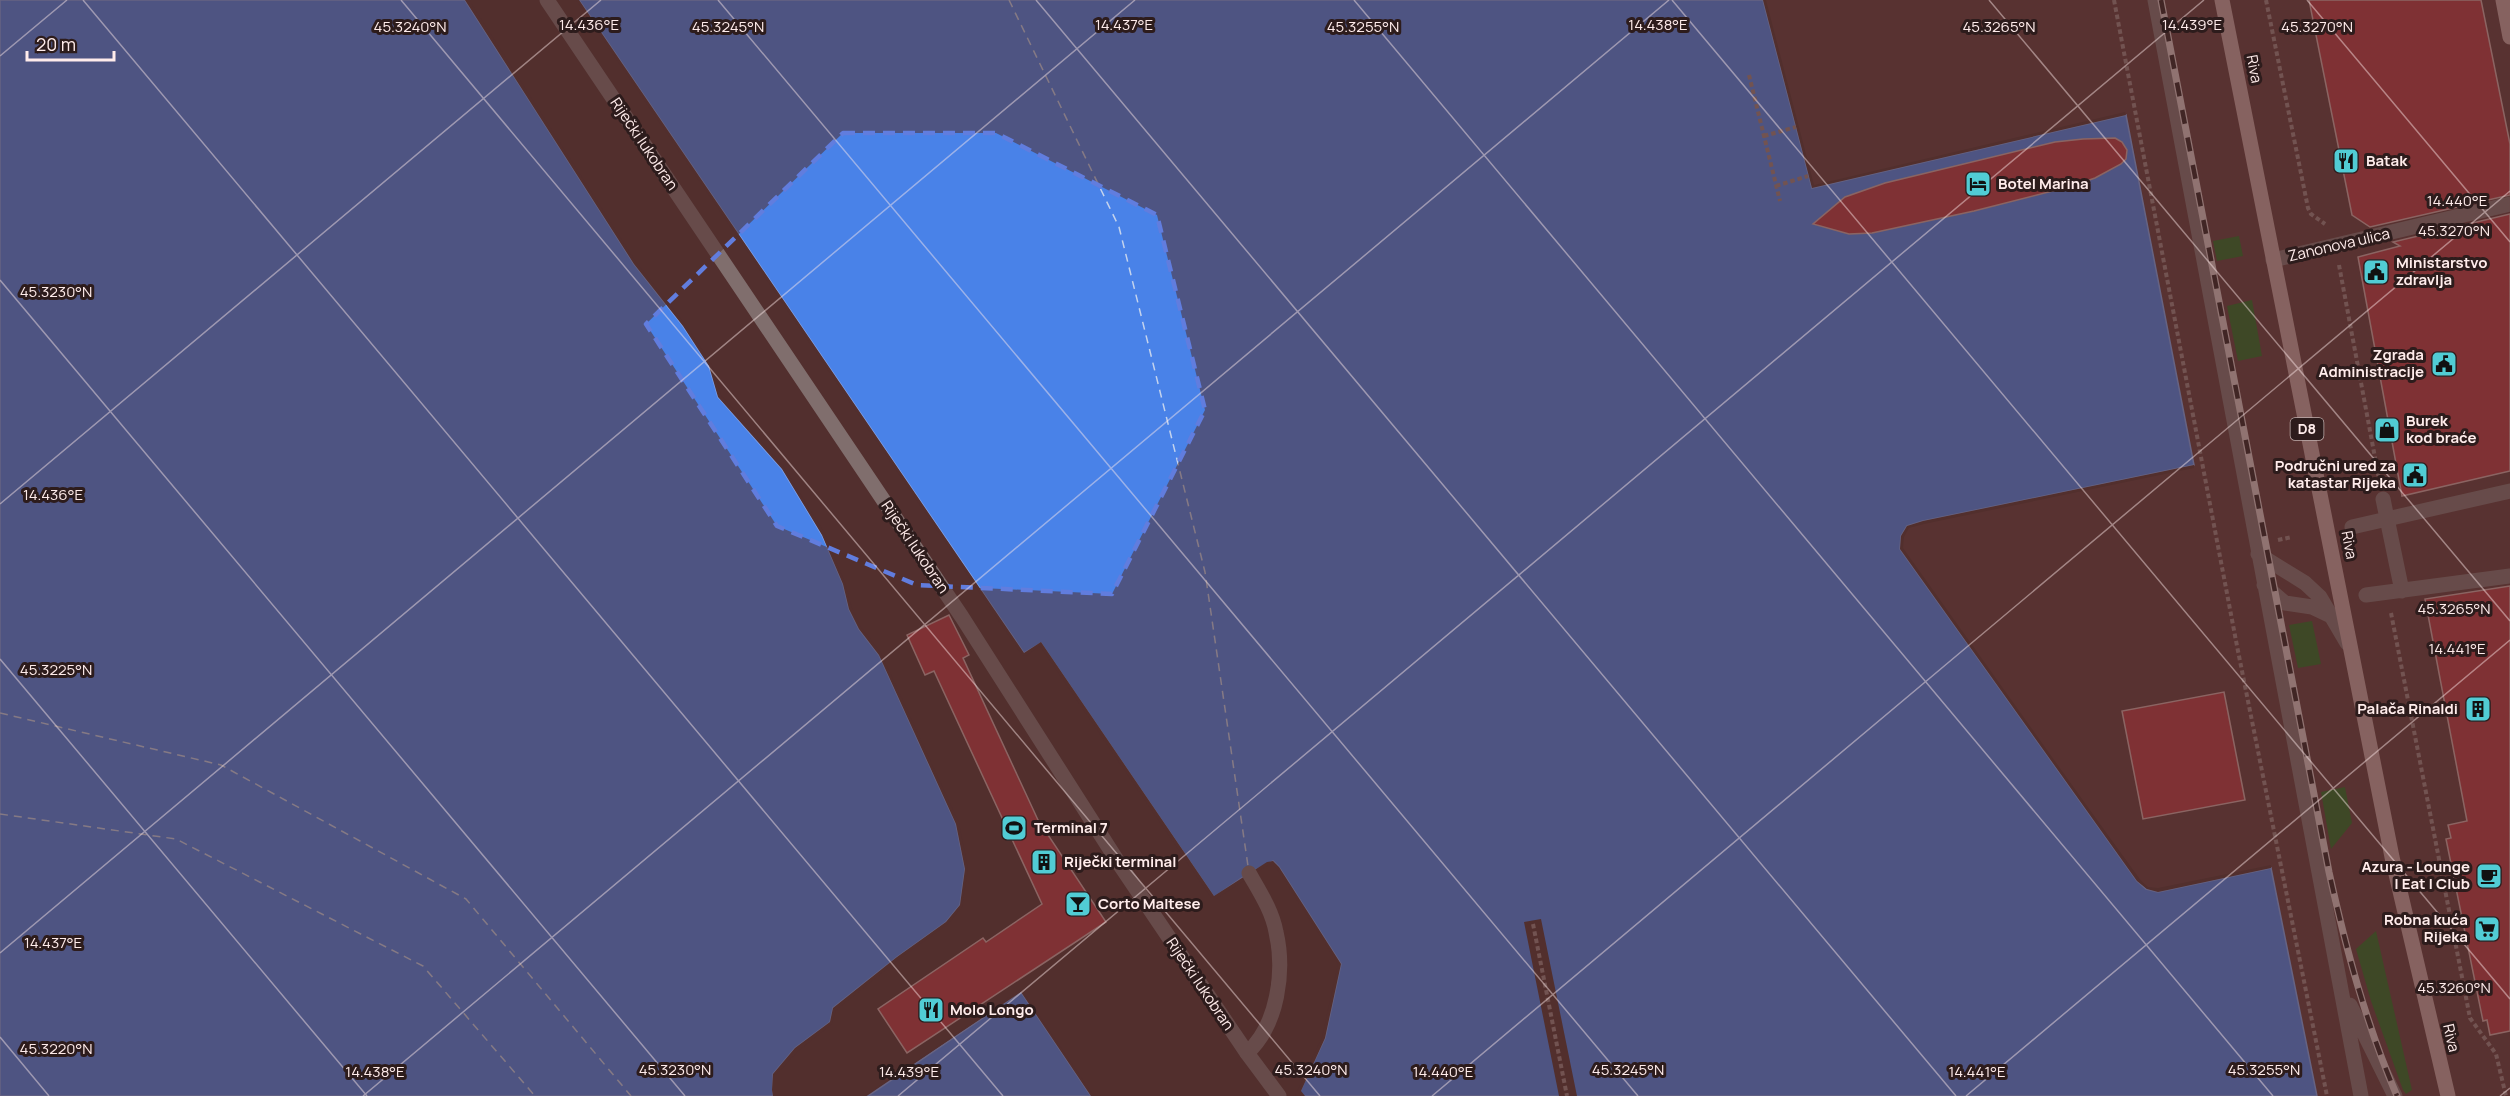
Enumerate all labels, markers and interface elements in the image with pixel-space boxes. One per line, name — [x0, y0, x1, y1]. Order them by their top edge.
text: 14.436°E — [559, 14, 619, 35]
text: 14.437°E — [1095, 14, 1153, 35]
text: 14.438°E — [1628, 14, 1688, 35]
text: 14.439°E — [2162, 14, 2222, 35]
text: 45.3240°N — [374, 16, 446, 37]
text: 45.3245°N — [692, 16, 764, 37]
text: 45.3255°N — [1327, 16, 1399, 37]
text: 45.3265°N — [1962, 16, 2036, 37]
text: 45.3270°N — [2281, 16, 2353, 37]
scale bar — [27, 24, 114, 62]
text: 20 m — [36, 32, 76, 56]
street label: Riva — [2241, 53, 2268, 85]
street label: Riječki lukobran — [606, 93, 683, 194]
restaurant icon: Batak — [2331, 146, 2361, 176]
place label: Batak — [2366, 150, 2408, 171]
hotel icon: Botel Marina — [1963, 169, 1993, 199]
place label: Botel Marina — [1998, 173, 2089, 194]
text: 14.440°E — [2427, 190, 2487, 211]
text: 45.3270°N — [2418, 220, 2490, 241]
street label: Zanonova ulica — [2286, 223, 2392, 266]
place label: Ministarstvo zdravlja — [2396, 252, 2487, 290]
public building icon: Ministarstvo zdravlja — [2361, 257, 2391, 287]
text: 45.3230°N — [20, 281, 92, 302]
place label: Zgrada Administracije — [2318, 344, 2424, 382]
public building icon: Zgrada Administracije — [2429, 349, 2459, 379]
place label: Burek kod braće — [2406, 410, 2477, 448]
shop icon: Burek kod braće — [2372, 415, 2402, 445]
road number: D8 — [2290, 418, 2324, 440]
place label: Područni ured za katastar Rijeka — [2275, 455, 2396, 493]
public building icon: Područni ured za katastar Rijeka — [2400, 460, 2430, 490]
text: 14.436°E — [23, 484, 83, 505]
street label: Riječki lukobran — [877, 496, 954, 597]
street label: Riva — [2336, 529, 2363, 561]
text: 45.3265°N — [2417, 598, 2491, 619]
text: 14.441°E — [2428, 638, 2486, 659]
text: 45.3225°N — [20, 659, 92, 680]
building icon: Palača Rinaldi — [2463, 694, 2493, 724]
place label: Palača Rinaldi — [2357, 698, 2458, 719]
sports icon: Terminal 7 — [999, 813, 1029, 843]
place label: Terminal 7 — [1034, 817, 1108, 838]
building icon: Riječki terminal — [1029, 847, 1059, 877]
place label: Riječki terminal — [1064, 851, 1176, 872]
place label: Azura - Lounge | Eat | Club — [2362, 856, 2470, 894]
cafe icon: Azura - Lounge | Eat | Club — [2474, 861, 2504, 891]
bar icon: Corto Maltese — [1063, 889, 1093, 919]
place label: Corto Maltese — [1098, 893, 1201, 914]
place label: Robna kuća Rijeka — [2384, 909, 2468, 947]
supermarket icon: Robna kuća Rijeka — [2472, 914, 2502, 944]
text: 14.437°E — [24, 932, 82, 953]
street label: Riječki lukobran — [1162, 933, 1239, 1034]
text: 45.3260°N — [2417, 977, 2491, 998]
restaurant icon: Molo Longo — [916, 995, 946, 1025]
place label: Molo Longo — [950, 999, 1034, 1020]
street label: Riva — [2438, 1022, 2465, 1054]
text: 45.3220°N — [20, 1038, 92, 1059]
text: 45.3230°N — [639, 1059, 711, 1080]
text: 45.3240°N — [1275, 1059, 1347, 1080]
text: 45.3245°N — [1592, 1059, 1664, 1080]
text: 45.3255°N — [2228, 1059, 2300, 1080]
text: 14.438°E — [345, 1061, 405, 1082]
text: 14.439°E — [879, 1061, 939, 1082]
text: 14.440°E — [1413, 1061, 1473, 1082]
text: 14.441°E — [1948, 1061, 2006, 1082]

